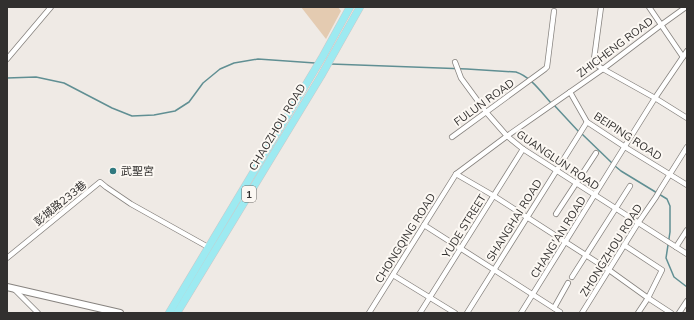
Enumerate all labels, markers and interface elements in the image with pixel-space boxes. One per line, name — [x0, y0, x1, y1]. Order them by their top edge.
street label: ZHICHENG ROAD — [574, 14, 656, 80]
street label: FULUN ROAD — [451, 75, 517, 129]
street label: CHAOZHOU ROAD — [246, 81, 308, 173]
street label: BEIPING ROAD — [591, 109, 665, 163]
street label: GUANGLUN ROAD — [514, 127, 602, 193]
place label: 武聖宮 — [121, 164, 154, 178]
marker: 武聖宮 — [108, 166, 118, 176]
street label: SHANGHAI ROAD — [483, 176, 545, 264]
street label: 彭城路233巷 — [31, 177, 89, 229]
road number: 1 — [242, 186, 256, 202]
street label: CHONGQING ROAD — [372, 190, 438, 286]
street label: YUDE STREET — [438, 191, 489, 261]
street label: CHANG'AN ROAD — [527, 193, 589, 281]
street label: ZHONGZHOU ROAD — [577, 201, 645, 299]

